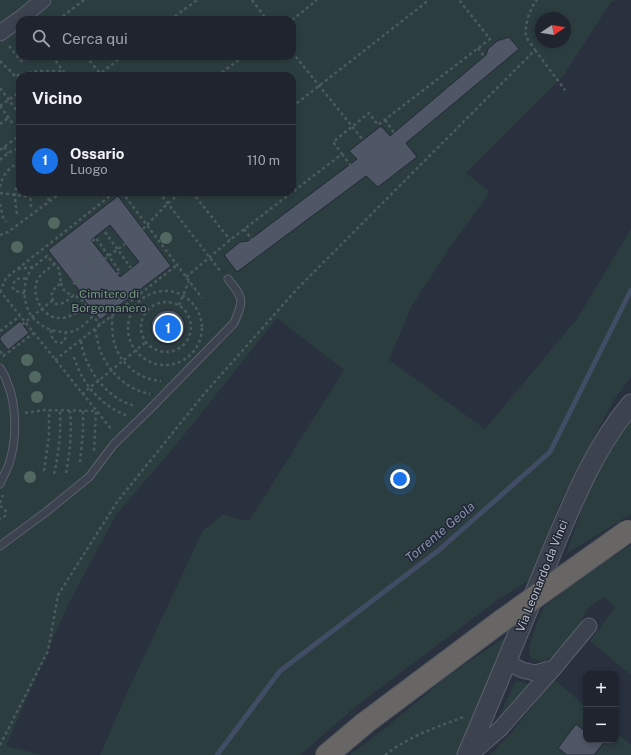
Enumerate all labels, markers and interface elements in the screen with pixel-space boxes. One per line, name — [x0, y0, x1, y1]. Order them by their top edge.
north arrow — [535, 12, 571, 48]
search box — [16, 16, 296, 60]
icon: search — [30, 27, 52, 49]
text: Cerca qui — [62, 30, 128, 47]
text: Vicino — [32, 88, 82, 108]
text: Ossario — [70, 145, 124, 162]
text: 1 — [42, 153, 48, 168]
text: 110 m — [247, 153, 280, 168]
text: Luogo — [70, 162, 108, 177]
park label: Cimitero di Borgomanero — [71, 287, 147, 315]
pin: 1 — [155, 313, 181, 343]
your location — [390, 469, 410, 489]
water label: Torrente Geola — [402, 499, 478, 565]
street label: Via Leonardo da Vinci — [513, 518, 571, 634]
map controls — [583, 671, 619, 743]
button: + — [583, 671, 619, 707]
button: − — [583, 707, 619, 743]

